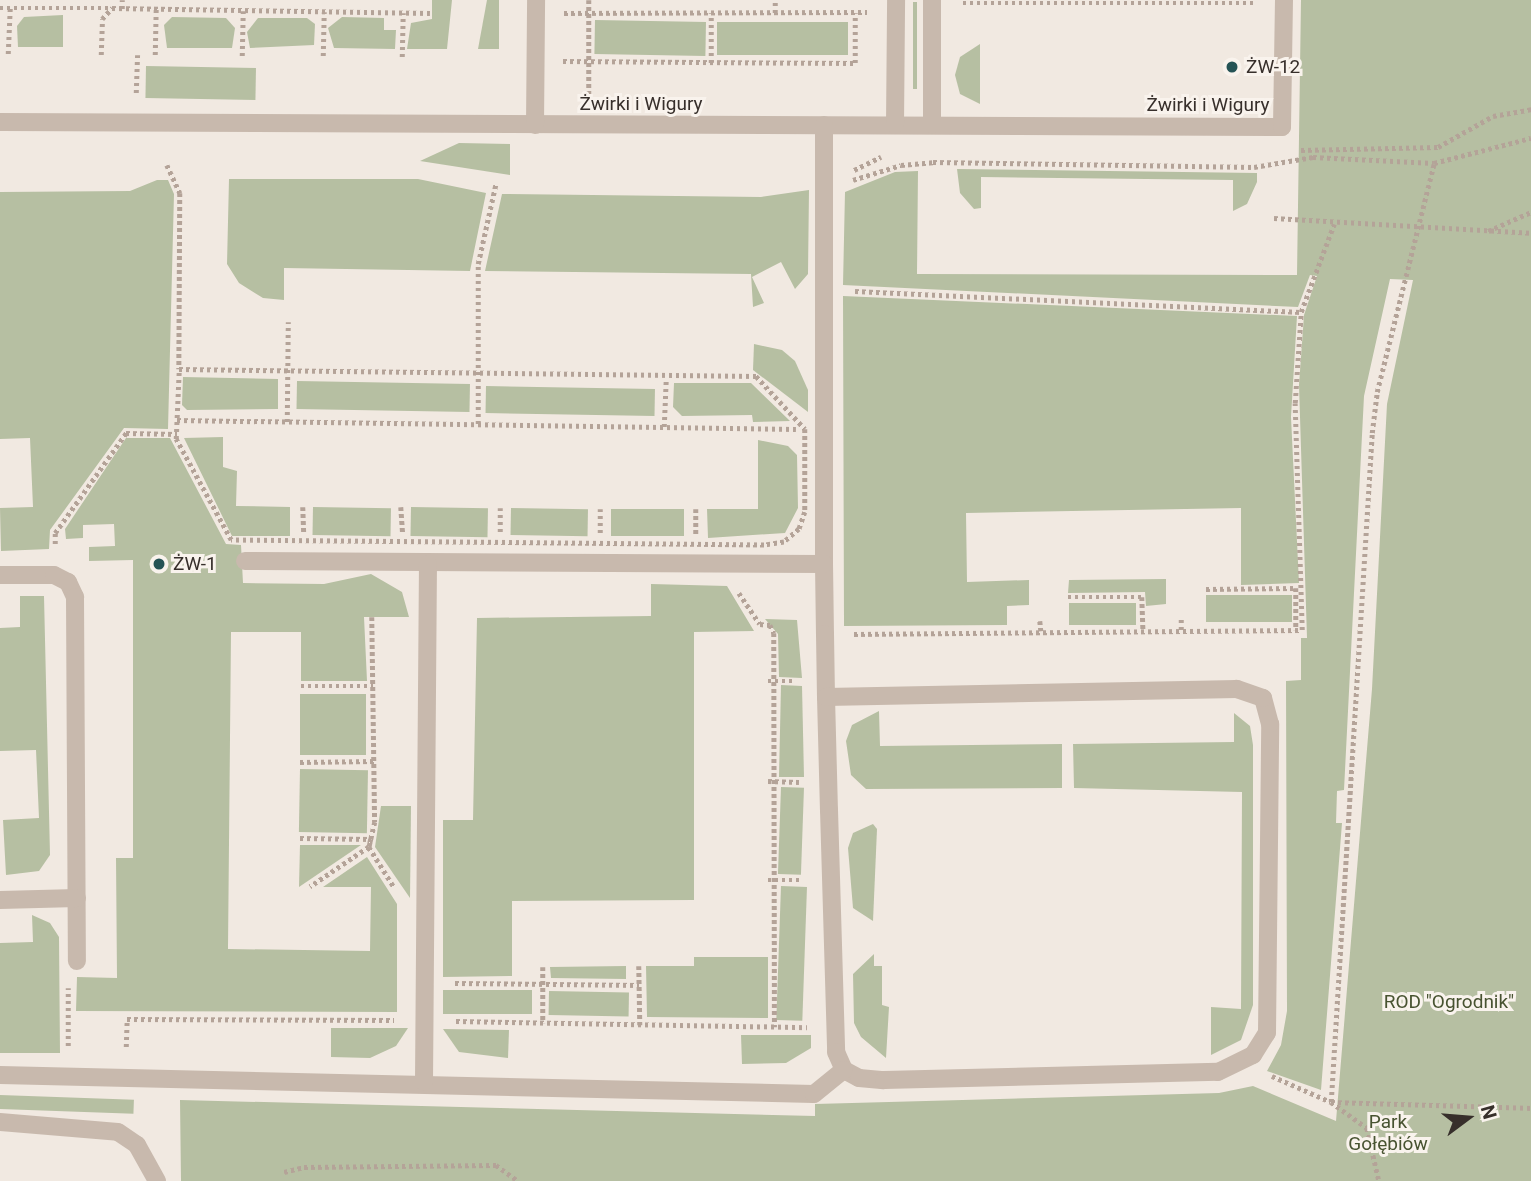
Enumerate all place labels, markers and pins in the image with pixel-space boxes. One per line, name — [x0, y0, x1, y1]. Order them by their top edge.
place label: ŻW-12 — [1246, 56, 1300, 78]
marker: ŻW-12 — [1224, 59, 1240, 75]
place label: ŻW-1 — [173, 553, 217, 575]
marker: ŻW-1 — [151, 556, 167, 572]

